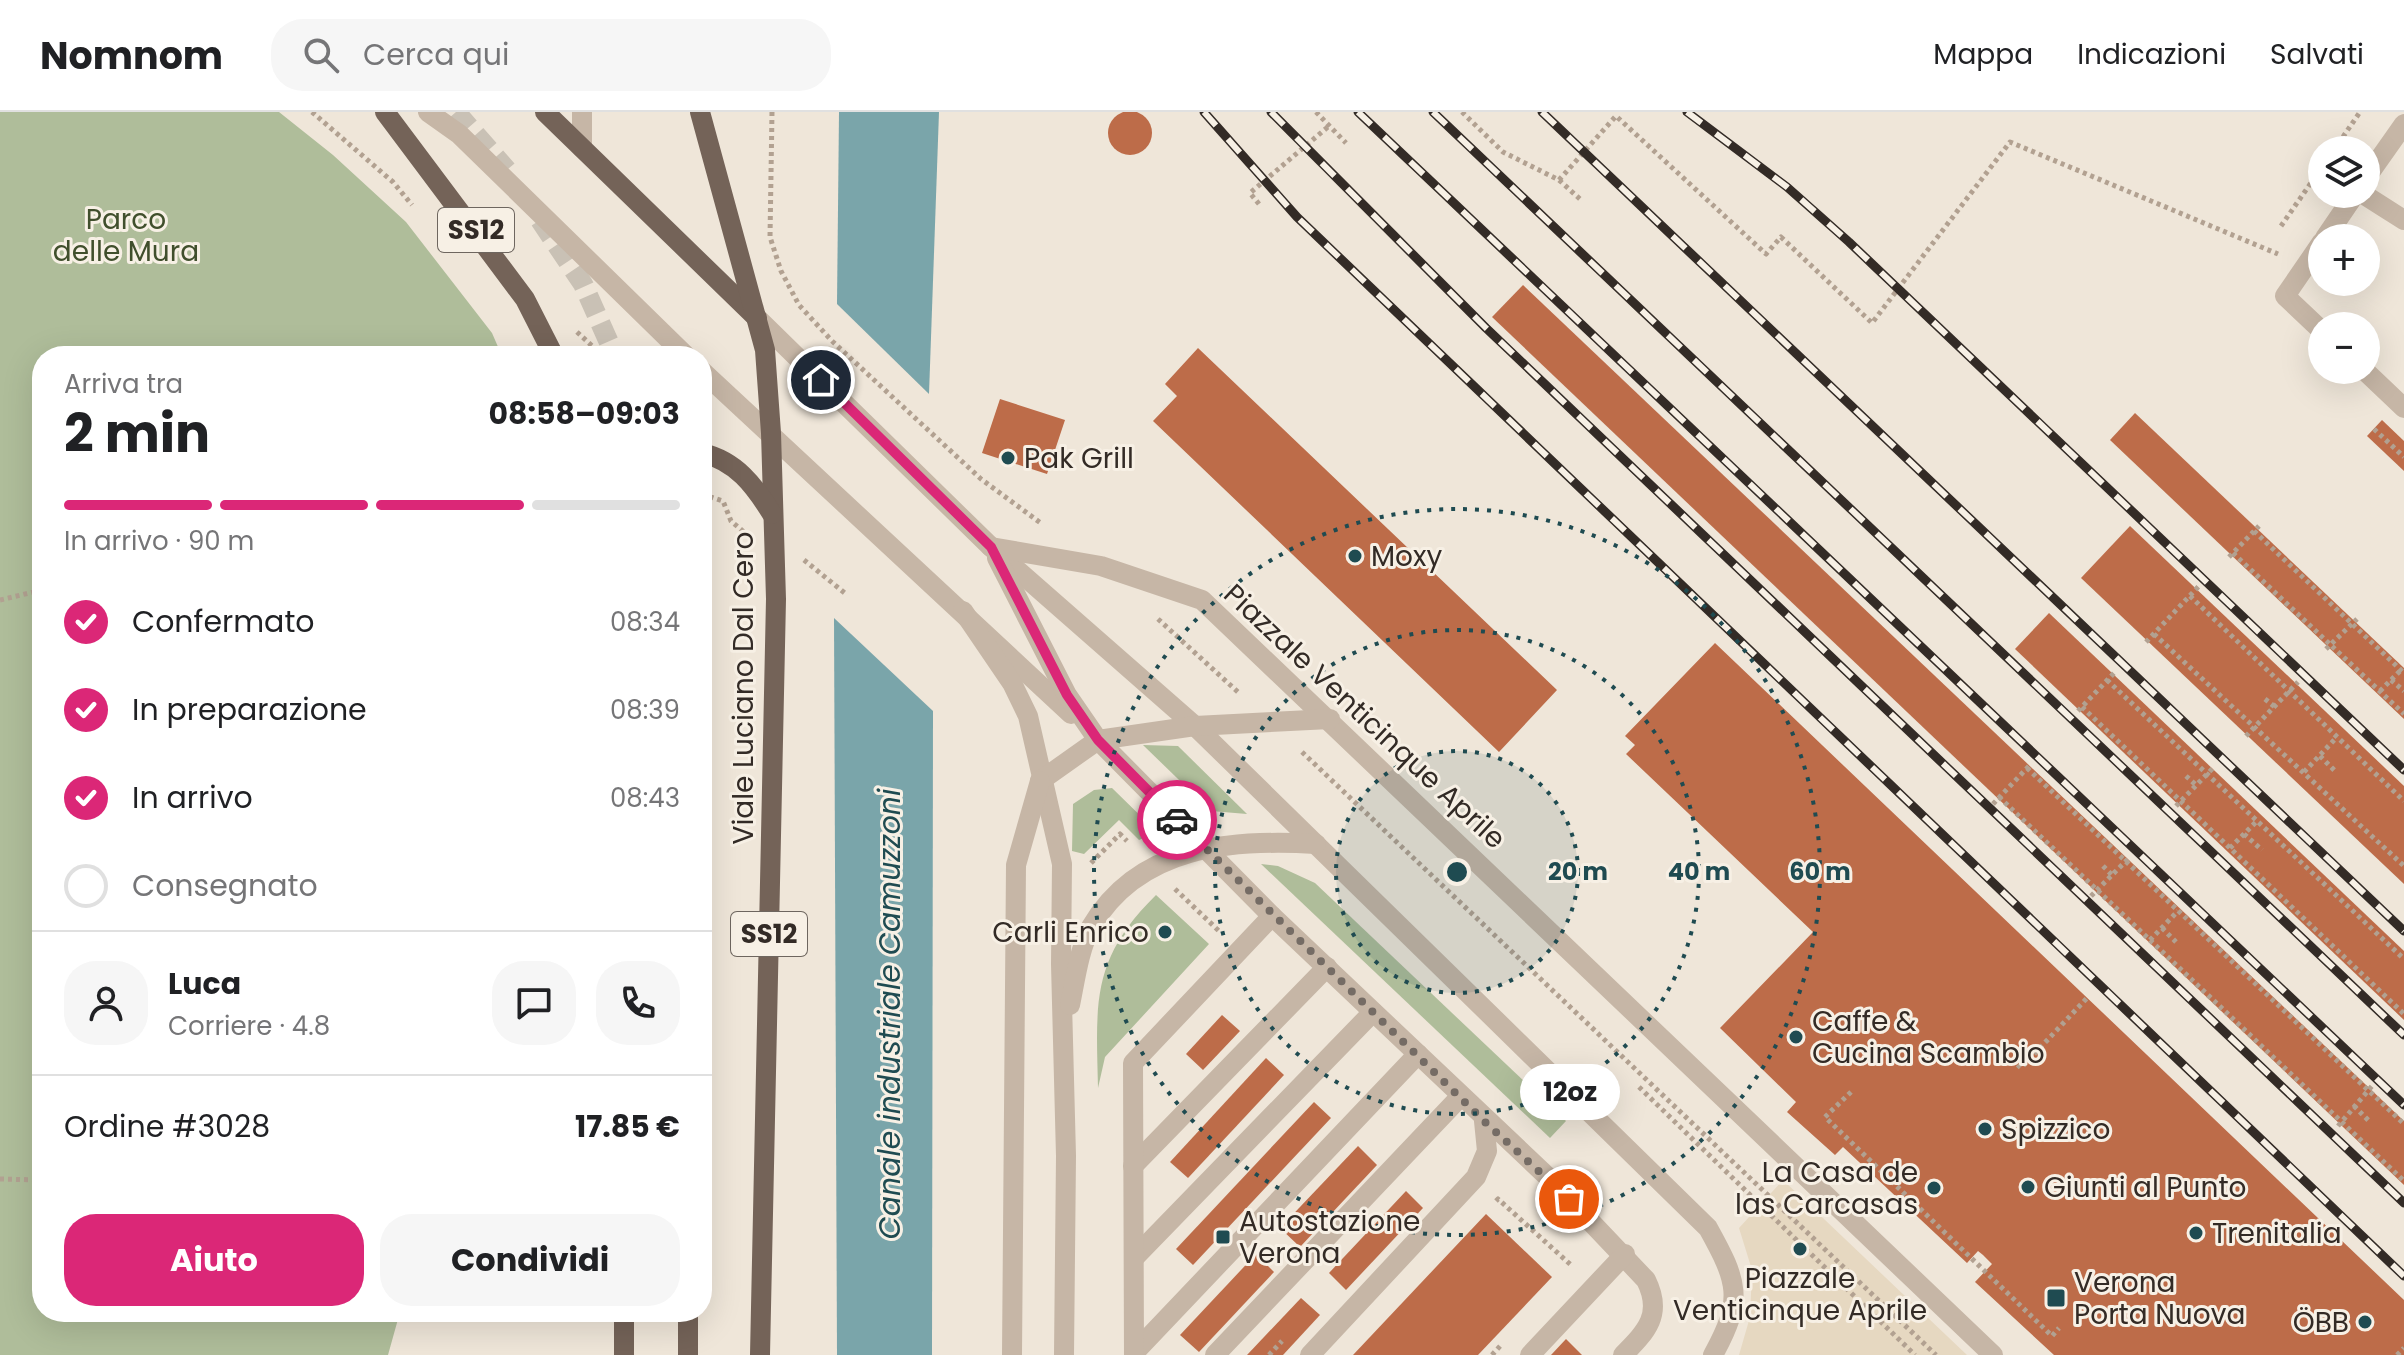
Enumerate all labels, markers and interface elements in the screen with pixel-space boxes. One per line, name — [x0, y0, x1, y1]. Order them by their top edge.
search box — [271, 19, 831, 91]
text: Nomnom — [40, 29, 223, 82]
icon: search — [299, 33, 343, 77]
text: Cerca qui — [363, 33, 509, 76]
text: Mappa — [1933, 35, 2033, 74]
text: Indicazioni — [2077, 35, 2226, 74]
text: Salvati — [2270, 35, 2364, 74]
map controls — [2308, 136, 2380, 384]
button: layers — [2308, 136, 2380, 208]
park label: Parco delle Mura — [53, 200, 199, 271]
road number: SS12 — [438, 208, 514, 252]
button: + — [2308, 224, 2380, 296]
button: − — [2308, 312, 2380, 384]
pin — [787, 346, 855, 414]
icon: home — [799, 358, 843, 402]
text: Arriva tra — [64, 366, 183, 402]
text: 08:58–09:03 — [488, 392, 680, 435]
text: 2 min — [64, 397, 210, 470]
place label: Pak Grill — [1024, 439, 1134, 478]
marker: Pak Grill — [999, 449, 1017, 467]
text: In arrivo · 90 m — [64, 523, 254, 559]
street label: Viale Luciano Dal Cero — [724, 531, 763, 845]
place label: Moxy — [1371, 537, 1442, 576]
marker: Moxy — [1346, 547, 1364, 565]
street label: Piazzale Venticinque Aprile — [1215, 575, 1514, 858]
icon: check — [64, 600, 108, 644]
text: Confermato — [132, 600, 315, 643]
text: 08:34 — [610, 604, 680, 640]
icon: check — [64, 688, 108, 732]
text: In preparazione — [132, 688, 367, 731]
text: 08:39 — [610, 692, 680, 728]
icon: check — [64, 776, 108, 820]
text: In arrivo — [132, 776, 253, 819]
text: 08:43 — [610, 780, 680, 816]
courier — [1137, 780, 1217, 860]
water label: Canale industriale Camuzzoni — [868, 788, 911, 1239]
icon: car — [1155, 798, 1199, 842]
text: 20 m — [1548, 855, 1608, 888]
text: 40 m — [1668, 855, 1730, 888]
text: 60 m — [1789, 855, 1851, 888]
centre of rings — [1443, 858, 1471, 886]
text: Consegnato — [132, 864, 318, 907]
road number: SS12 — [731, 912, 807, 956]
place label: Carli Enrico — [992, 913, 1149, 952]
marker: Carli Enrico — [1156, 923, 1174, 941]
button: person — [64, 961, 148, 1045]
button: chat — [492, 961, 576, 1045]
button: phone — [596, 961, 680, 1045]
text: Luca — [168, 962, 241, 1005]
place label: Caffe & Cucina Scambio — [1812, 1002, 2045, 1073]
text: Corriere · 4.8 — [168, 1008, 330, 1044]
marker: Caffe & Cucina Scambio — [1787, 1028, 1805, 1046]
callout: 12oz — [1519, 1063, 1619, 1119]
text: 12oz — [1543, 1074, 1597, 1110]
text: Ordine #3028 — [64, 1105, 270, 1148]
text: 17.85 € — [575, 1105, 680, 1148]
place label: Spizzico — [2001, 1110, 2111, 1149]
marker: Spizzico — [1976, 1120, 1994, 1138]
place label: La Casa de las Carcasas — [1735, 1153, 1918, 1224]
pin — [1535, 1165, 1603, 1233]
place label: Giunti al Punto — [2044, 1168, 2247, 1207]
icon: bag — [1547, 1177, 1591, 1221]
marker: Giunti al Punto — [2019, 1178, 2037, 1196]
marker: La Casa de las Carcasas — [1925, 1179, 1943, 1197]
place label: Autostazione Verona — [1239, 1202, 1420, 1273]
button: Aiuto — [64, 1214, 364, 1306]
button: Condividi — [380, 1214, 680, 1306]
place label: Trenitalia — [2212, 1214, 2342, 1253]
marker: Trenitalia — [2187, 1224, 2205, 1242]
marker: Autostazione Verona — [1214, 1228, 1232, 1246]
marker: Piazzale Venticinque Aprile — [1791, 1240, 1809, 1258]
place label: Piazzale Venticinque Aprile — [1673, 1259, 1927, 1330]
place label: Verona Porta Nuova — [2074, 1263, 2245, 1334]
marker: Verona Porta Nuova — [2045, 1287, 2067, 1309]
place label: ÖBB — [2293, 1303, 2349, 1342]
marker: ÖBB — [2356, 1313, 2374, 1331]

